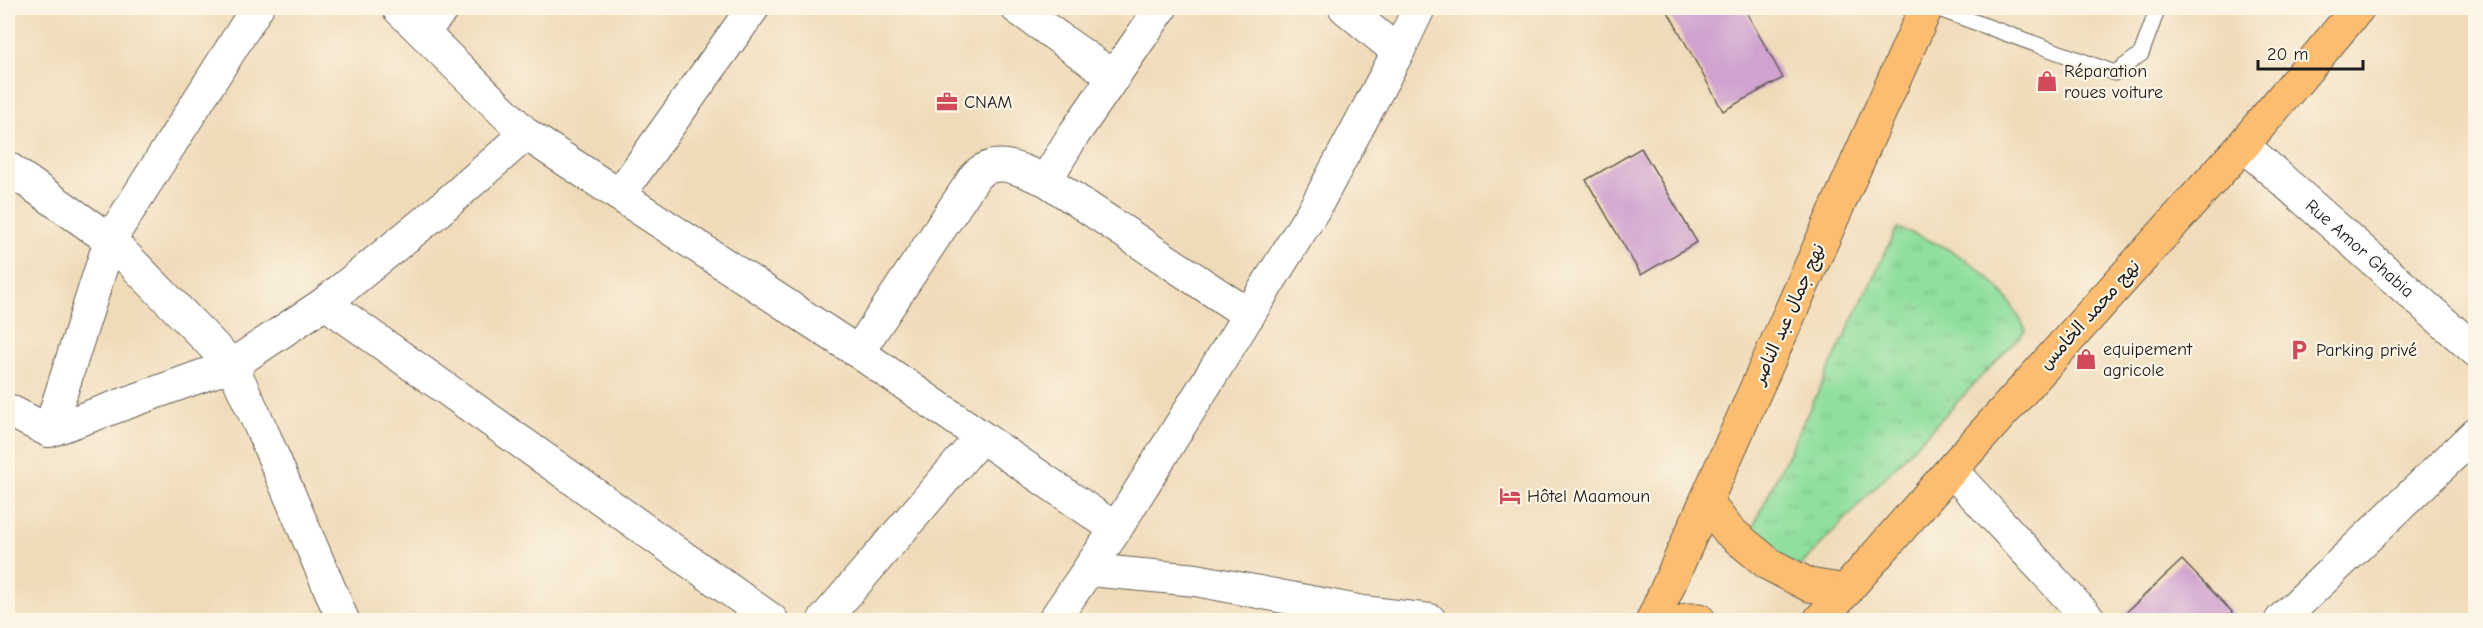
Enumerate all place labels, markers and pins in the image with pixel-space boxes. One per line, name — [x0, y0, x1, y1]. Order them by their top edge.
place label: Réparation roues voiture — [2064, 61, 2163, 103]
shop icon: Réparation roues voiture — [2035, 69, 2059, 93]
office icon: CNAM — [935, 90, 959, 114]
place label: CNAM — [964, 92, 1012, 113]
parking icon: Parking privé — [2287, 338, 2311, 362]
place label: equipement agricole — [2103, 339, 2193, 381]
place label: Parking privé — [2316, 340, 2417, 361]
shop icon: equipement agricole — [2074, 347, 2098, 371]
hotel icon: Hôtel Maamoun — [1498, 484, 1522, 508]
place label: Hôtel Maamoun — [1527, 486, 1650, 507]

